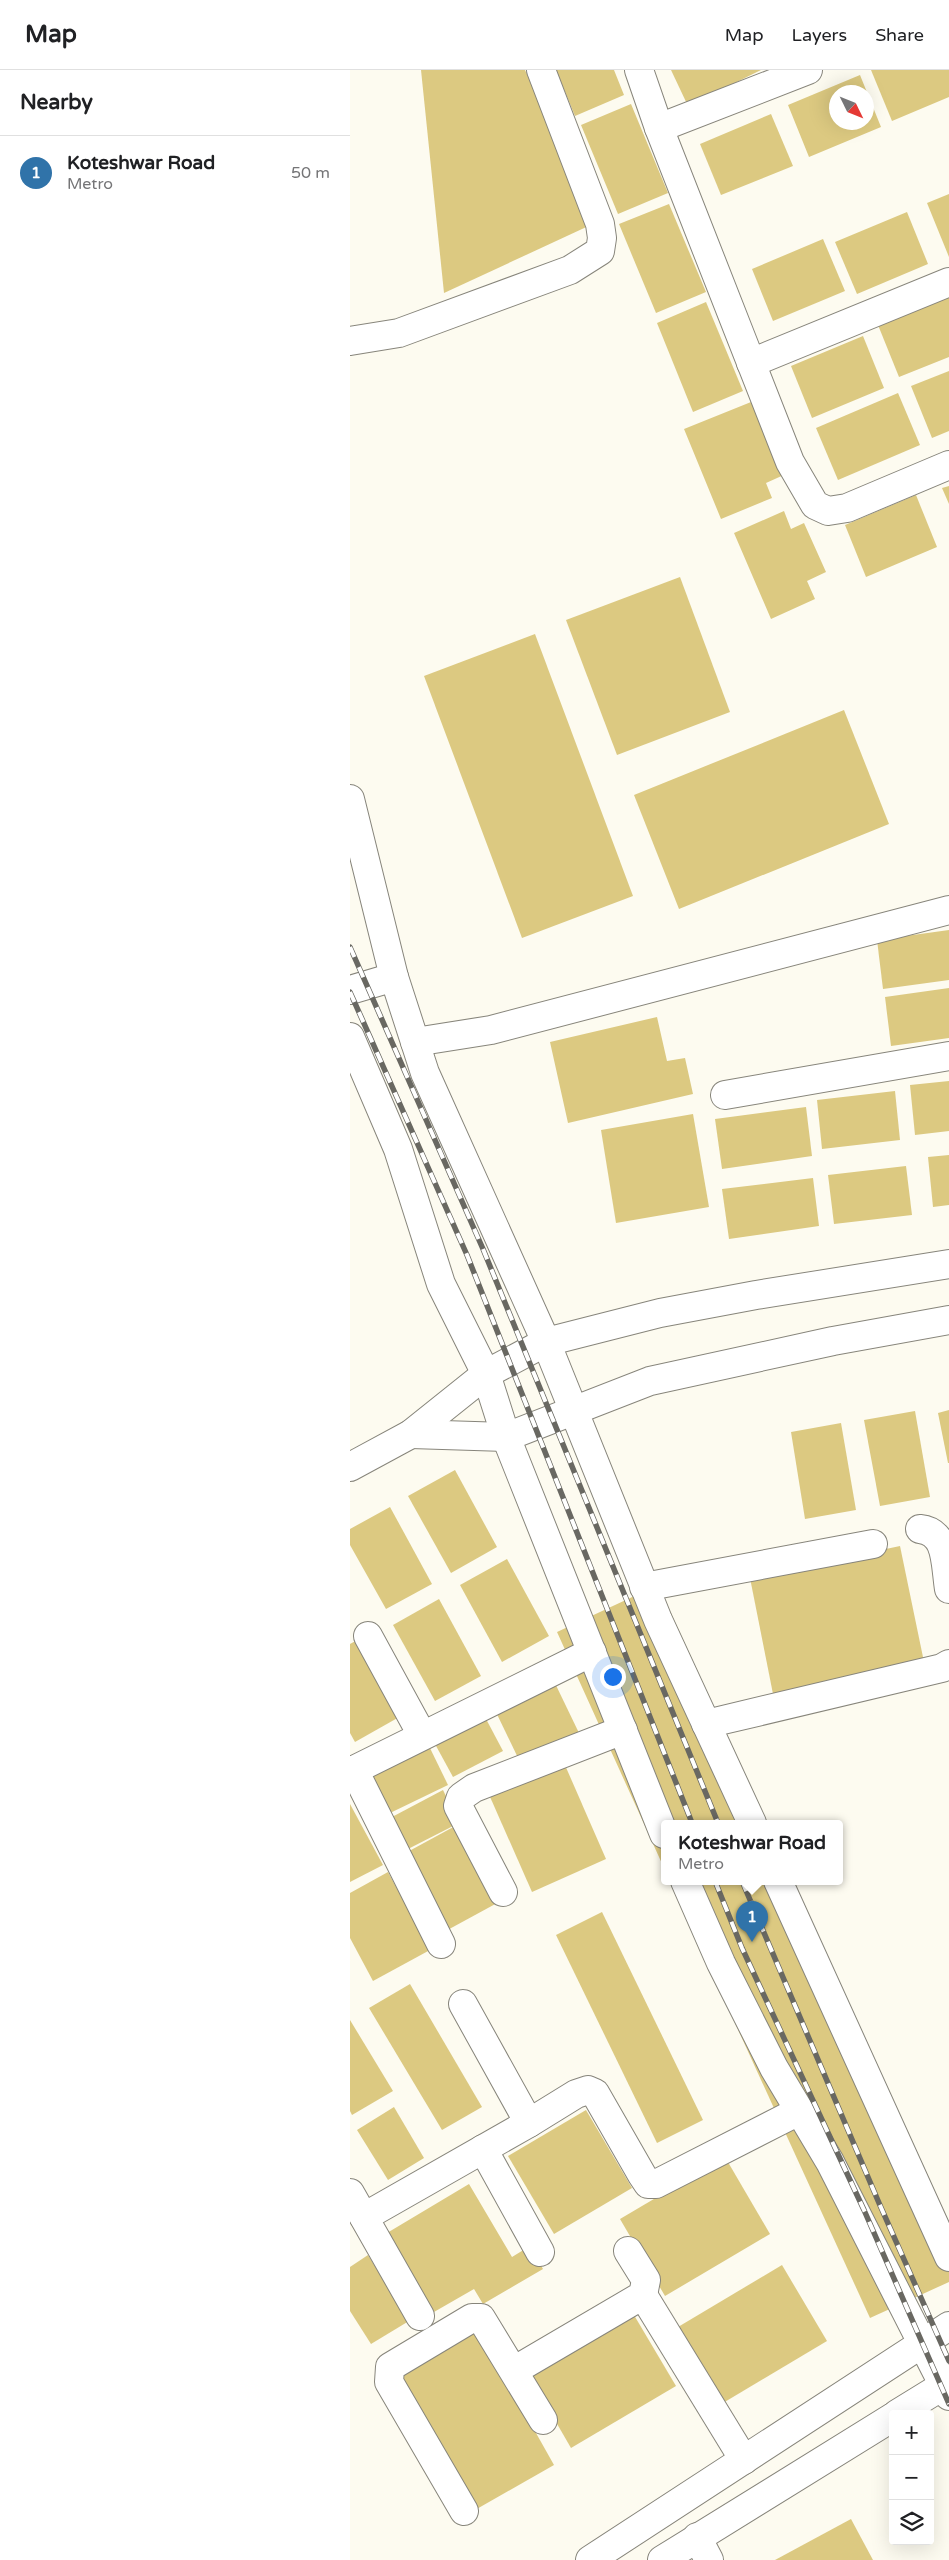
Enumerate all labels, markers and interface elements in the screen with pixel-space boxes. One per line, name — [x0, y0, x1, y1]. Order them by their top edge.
text: Map — [25, 20, 77, 49]
text: Map — [725, 24, 764, 46]
text: Layers — [792, 24, 847, 46]
text: Share — [875, 24, 924, 46]
north arrow — [829, 85, 874, 130]
text: Nearby — [20, 90, 93, 115]
text: Koteshwar Road — [67, 152, 215, 174]
text: 1 — [31, 163, 41, 183]
text: 50 m — [291, 163, 330, 183]
text: Metro — [67, 174, 113, 194]
your location — [600, 1664, 626, 1690]
popup — [661, 1820, 843, 1885]
text: Koteshwar Road — [678, 1832, 826, 1854]
text: Metro — [678, 1854, 724, 1874]
pin: 1 — [736, 1901, 768, 1942]
map controls — [889, 2410, 934, 2545]
button: + — [889, 2410, 934, 2455]
button: − — [889, 2455, 934, 2500]
button: layers — [889, 2500, 934, 2545]

